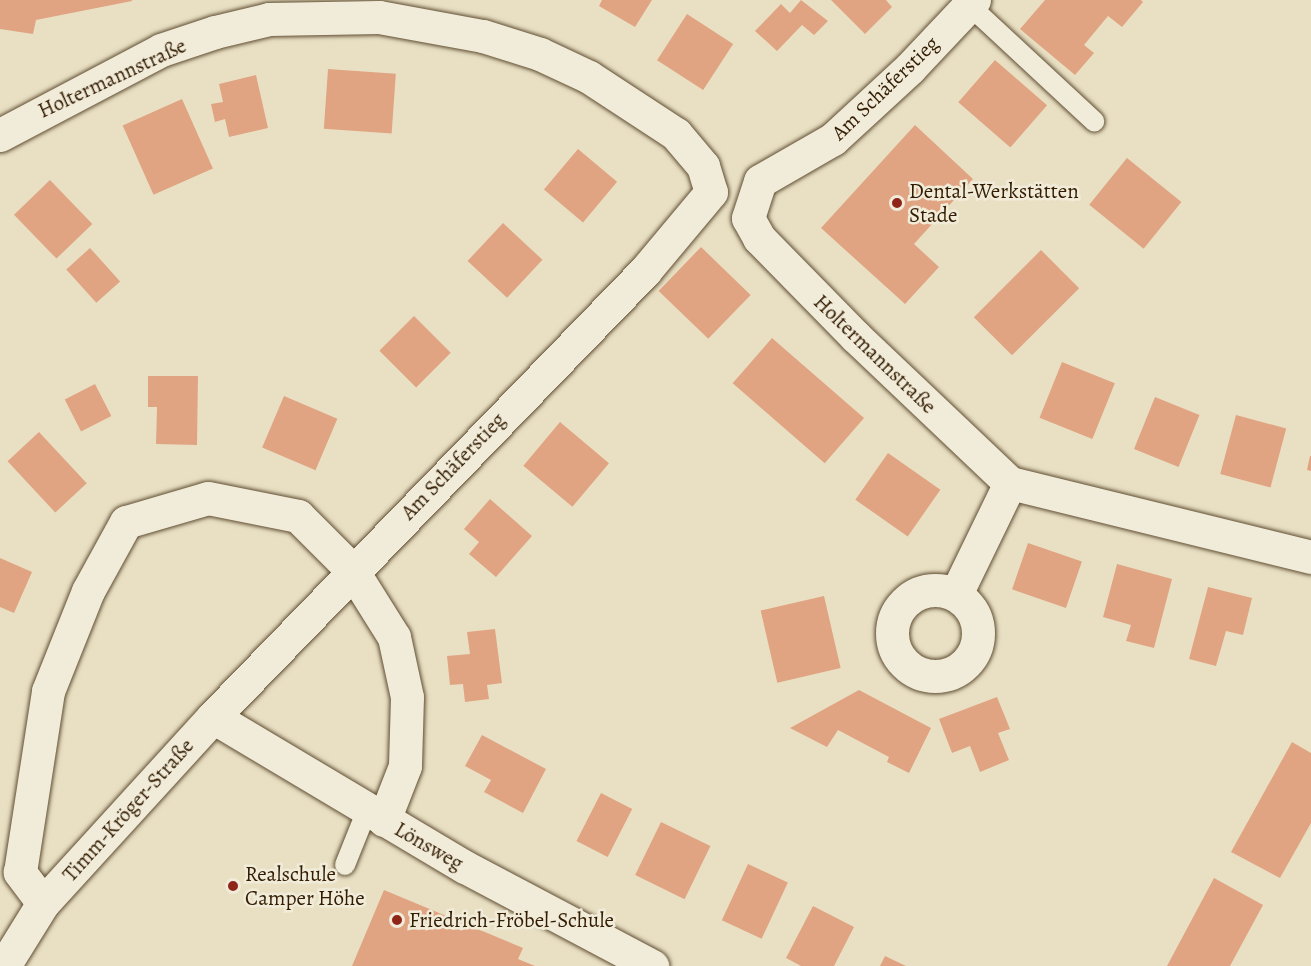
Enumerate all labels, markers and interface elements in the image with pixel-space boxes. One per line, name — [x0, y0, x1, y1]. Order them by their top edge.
street label: Am Schäferstieg — [826, 31, 944, 145]
street label: Holtermannstraße — [34, 33, 190, 123]
place label: Dental-Werkstätten Stade — [909, 178, 1079, 228]
marker: Dental-Werkstätten Stade — [890, 196, 904, 210]
street label: Holtermannstraße — [809, 289, 941, 419]
street label: Am Schäferstieg — [396, 407, 510, 525]
street label: Timm-Kröger-Straße — [57, 733, 199, 887]
street label: Lönsweg — [390, 816, 468, 876]
place label: Realschule Camper Höhe — [245, 861, 365, 911]
marker: Realschule Camper Höhe — [226, 879, 240, 893]
place label: Friedrich-Fröbel-Schule — [409, 907, 614, 933]
marker: Friedrich-Fröbel-Schule — [390, 913, 404, 927]

